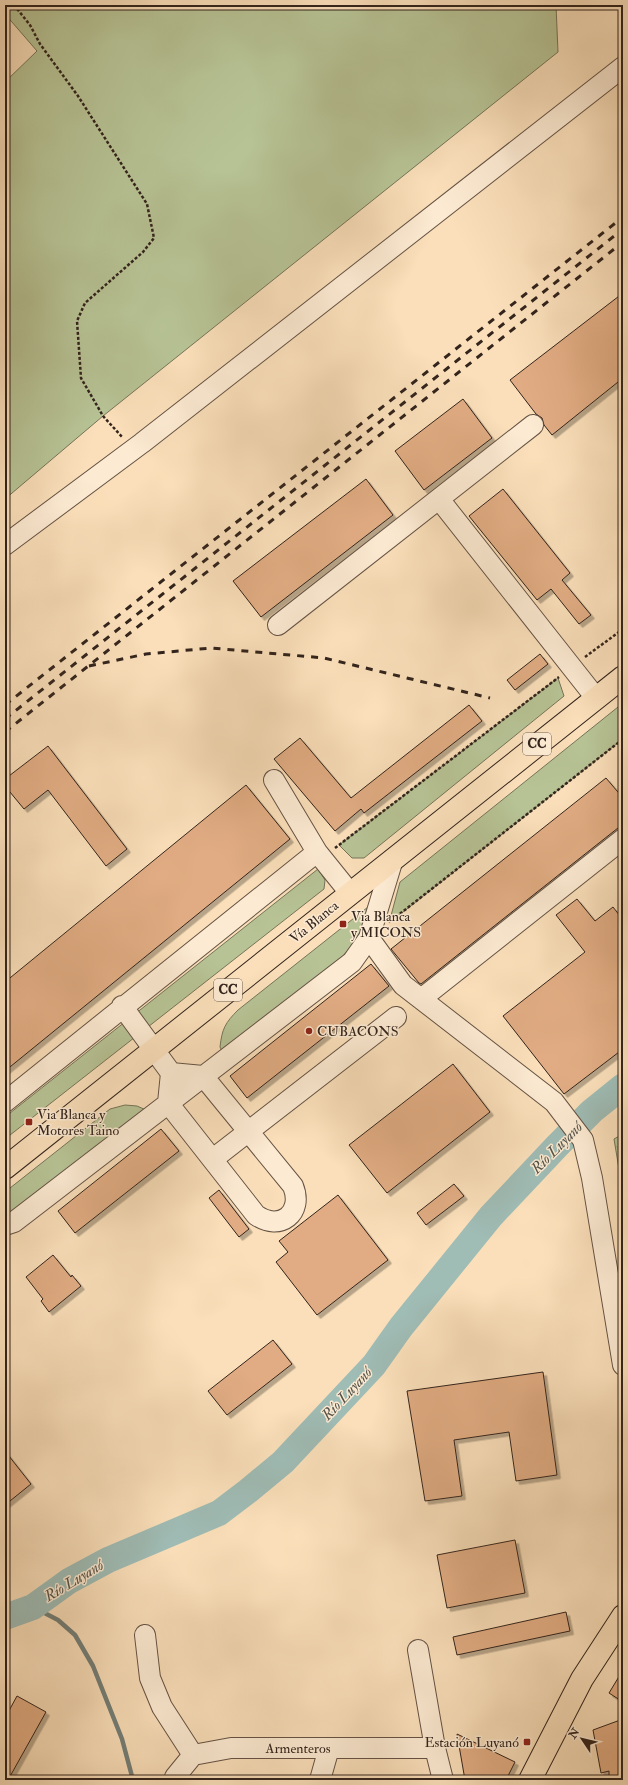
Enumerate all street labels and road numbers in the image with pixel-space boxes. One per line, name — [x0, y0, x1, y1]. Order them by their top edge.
road number: CC — [523, 733, 551, 755]
street label: Vía Blanca — [286, 897, 342, 947]
road number: CC — [214, 979, 242, 1001]
street label: Armenteros — [264, 1740, 331, 1757]

